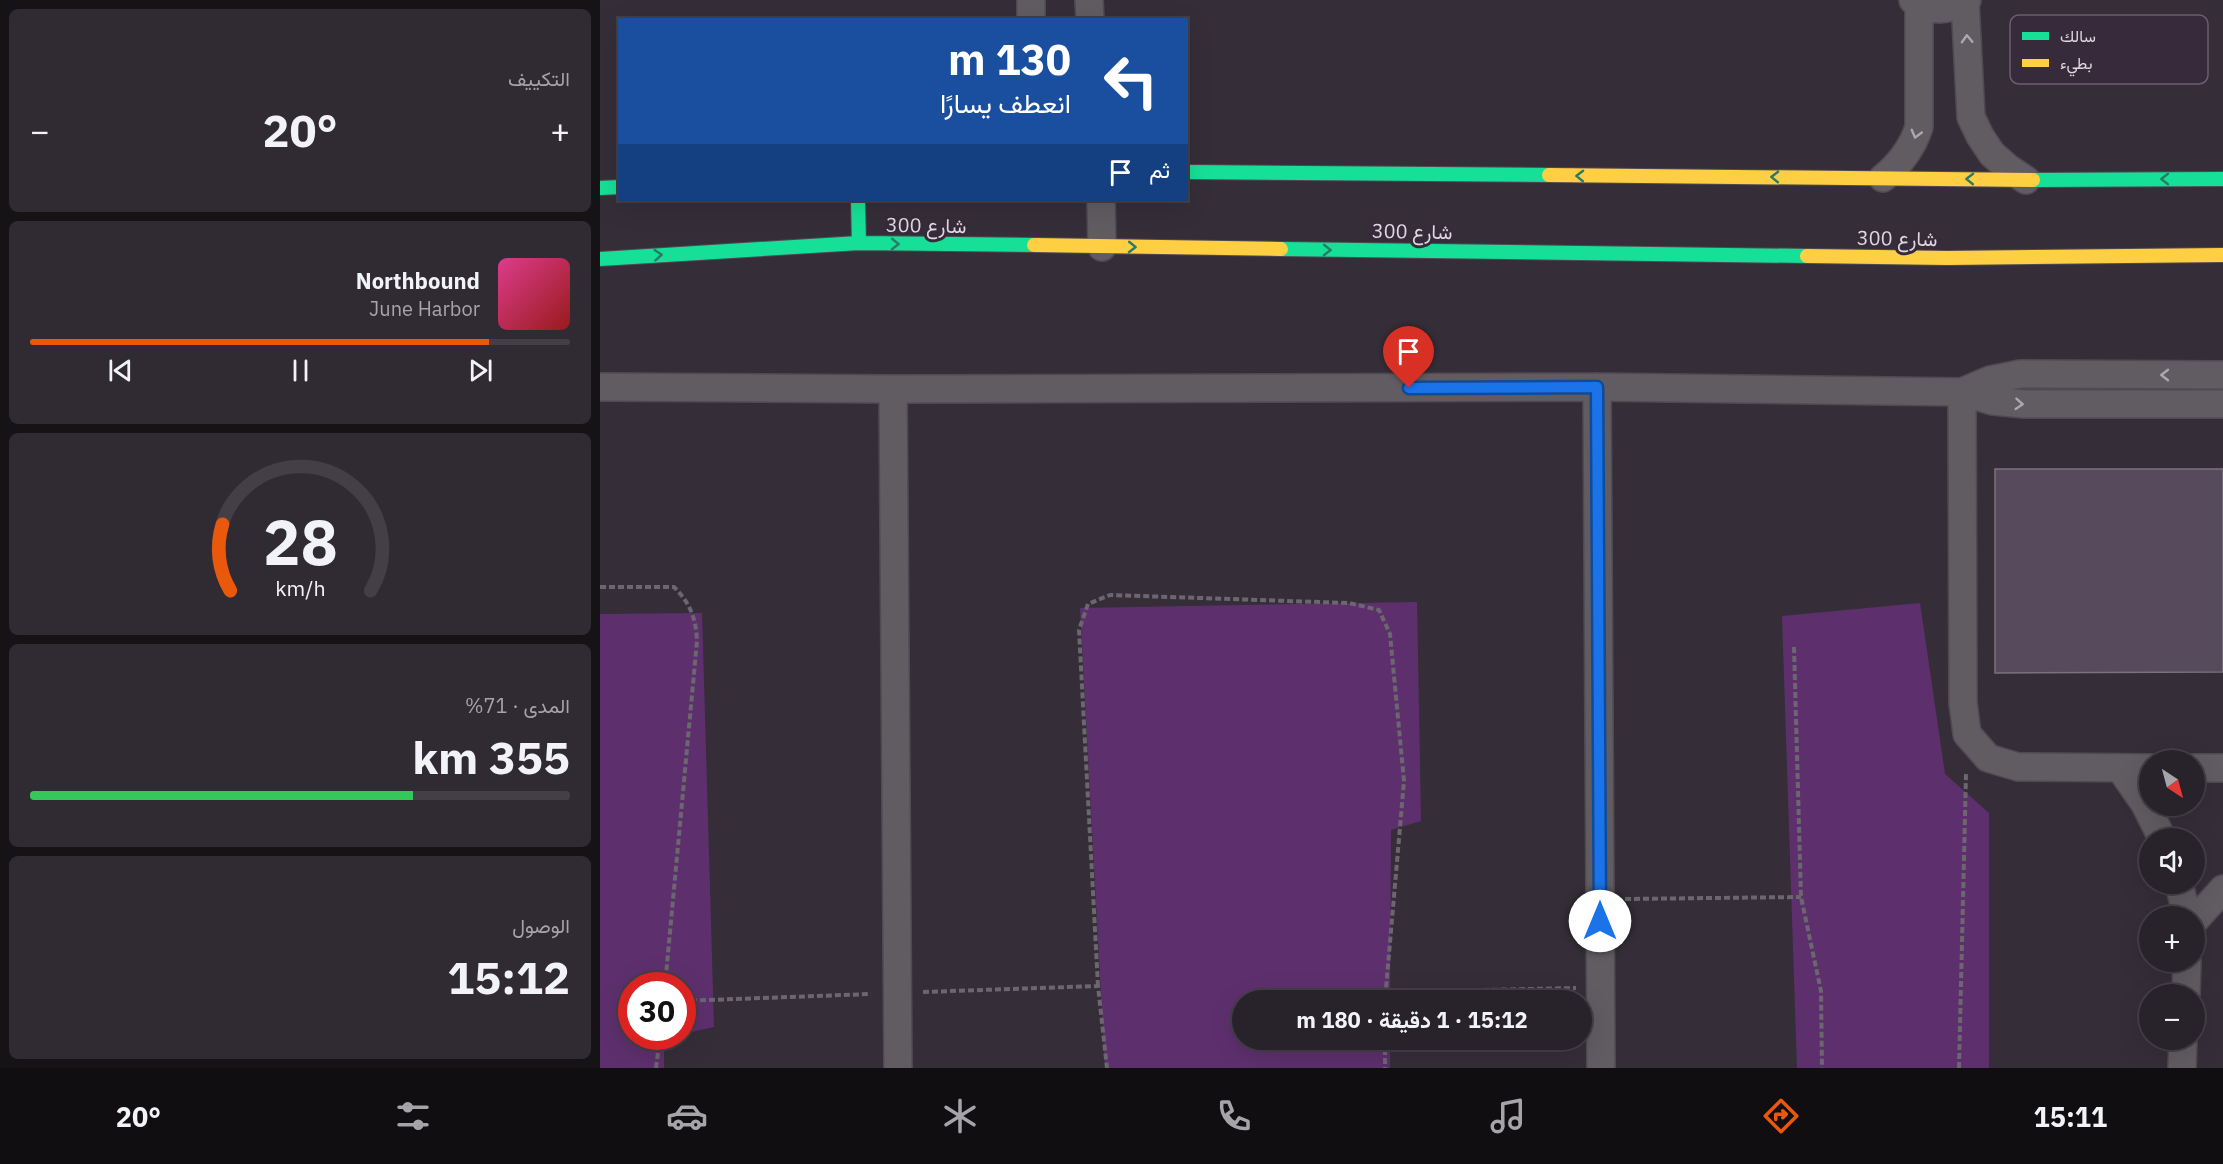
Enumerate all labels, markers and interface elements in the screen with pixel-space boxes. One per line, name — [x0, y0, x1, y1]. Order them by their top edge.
legend — [2010, 15, 2208, 84]
text: سالك — [2060, 26, 2096, 46]
text: 130 m — [948, 32, 1071, 87]
one-way arrow — [1961, 35, 1974, 44]
icon: left — [1092, 42, 1170, 120]
text: بطيء — [2060, 53, 2092, 77]
text: التكييف — [508, 65, 570, 92]
text: انعطف يسارًا — [940, 85, 1071, 120]
text: 20° — [262, 101, 338, 159]
text: − — [30, 109, 50, 152]
text: + — [550, 109, 570, 152]
one-way arrow — [1911, 128, 1923, 139]
text: ثم — [1149, 155, 1170, 184]
icon: arrive — [1104, 156, 1137, 189]
one-way arrow — [1575, 169, 1584, 182]
one-way arrow — [1770, 171, 1779, 183]
one-way arrow — [1965, 173, 1974, 186]
one-way arrow — [2160, 173, 2169, 185]
street label: شارع 300 — [885, 211, 967, 240]
street label: شارع 300 — [1371, 217, 1453, 246]
street label: شارع 300 — [1856, 224, 1938, 253]
one-way arrow — [891, 237, 900, 250]
one-way arrow — [1127, 241, 1136, 254]
one-way arrow — [1322, 244, 1331, 256]
one-way arrow — [654, 249, 663, 262]
text: Northbound — [356, 266, 480, 295]
text: June Harbor — [369, 295, 480, 322]
pin — [1383, 326, 1434, 388]
icon: arrive — [1392, 335, 1425, 368]
icon: previous — [104, 354, 137, 387]
icon: pause — [284, 354, 317, 387]
icon: next — [464, 354, 497, 387]
one-way arrow — [2160, 369, 2169, 381]
one-way arrow — [2015, 397, 2024, 410]
text: 28 — [263, 501, 337, 582]
text: km/h — [275, 574, 325, 602]
text: المدى · 71% — [465, 692, 570, 719]
text: 355 km — [412, 728, 570, 786]
north arrow — [2139, 750, 2205, 816]
map controls — [2139, 750, 2205, 1050]
button: sound — [2139, 828, 2205, 894]
position arrow — [1568, 889, 1632, 953]
button: + — [2139, 906, 2205, 972]
text: الوصول — [512, 912, 570, 939]
text: 15:12 — [447, 948, 570, 1006]
speed limit sign: 30 — [618, 972, 696, 1050]
button: − — [2139, 984, 2205, 1050]
text: 15:12 · 1 دقيقة · 180 m — [1296, 1005, 1528, 1034]
icon: filters — [392, 1095, 434, 1137]
icon: car — [666, 1095, 708, 1137]
icon: climate — [939, 1095, 981, 1137]
icon: phone — [1213, 1095, 1255, 1137]
icon: music — [1487, 1095, 1529, 1137]
icon: directions — [1760, 1095, 1802, 1137]
text: 20° — [116, 1099, 161, 1134]
text: 15:11 — [2034, 1099, 2107, 1134]

